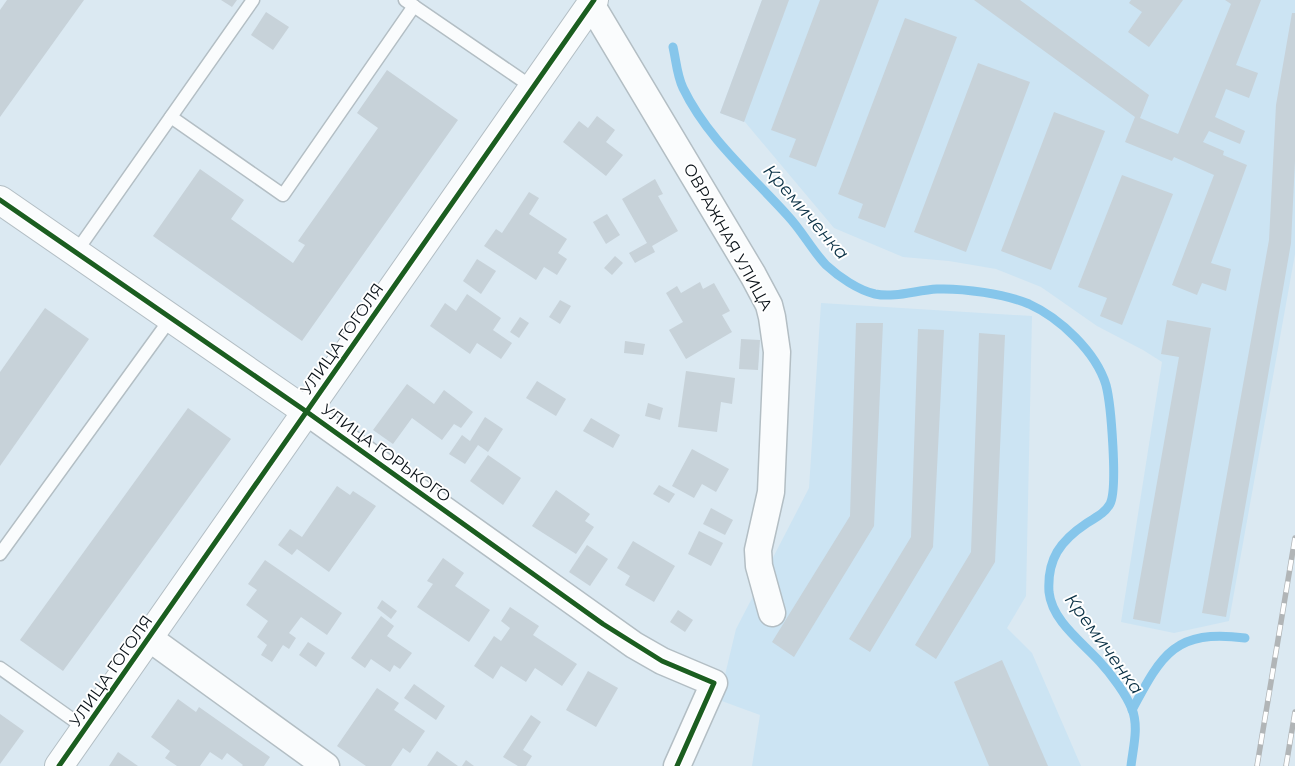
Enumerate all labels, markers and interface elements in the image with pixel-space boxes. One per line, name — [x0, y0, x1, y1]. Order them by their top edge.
street label: ОВРАЖНАЯ УЛИЦА — [680, 160, 776, 314]
water label: Кремиченка — [759, 160, 853, 264]
street label: УЛИЦА ГОГОЛЯ — [296, 280, 388, 398]
street label: УЛИЦА ГОРЬКОГО — [318, 400, 454, 506]
water label: Кремиченка — [1060, 589, 1148, 699]
street label: УЛИЦА ГОГОЛЯ — [65, 612, 157, 730]

